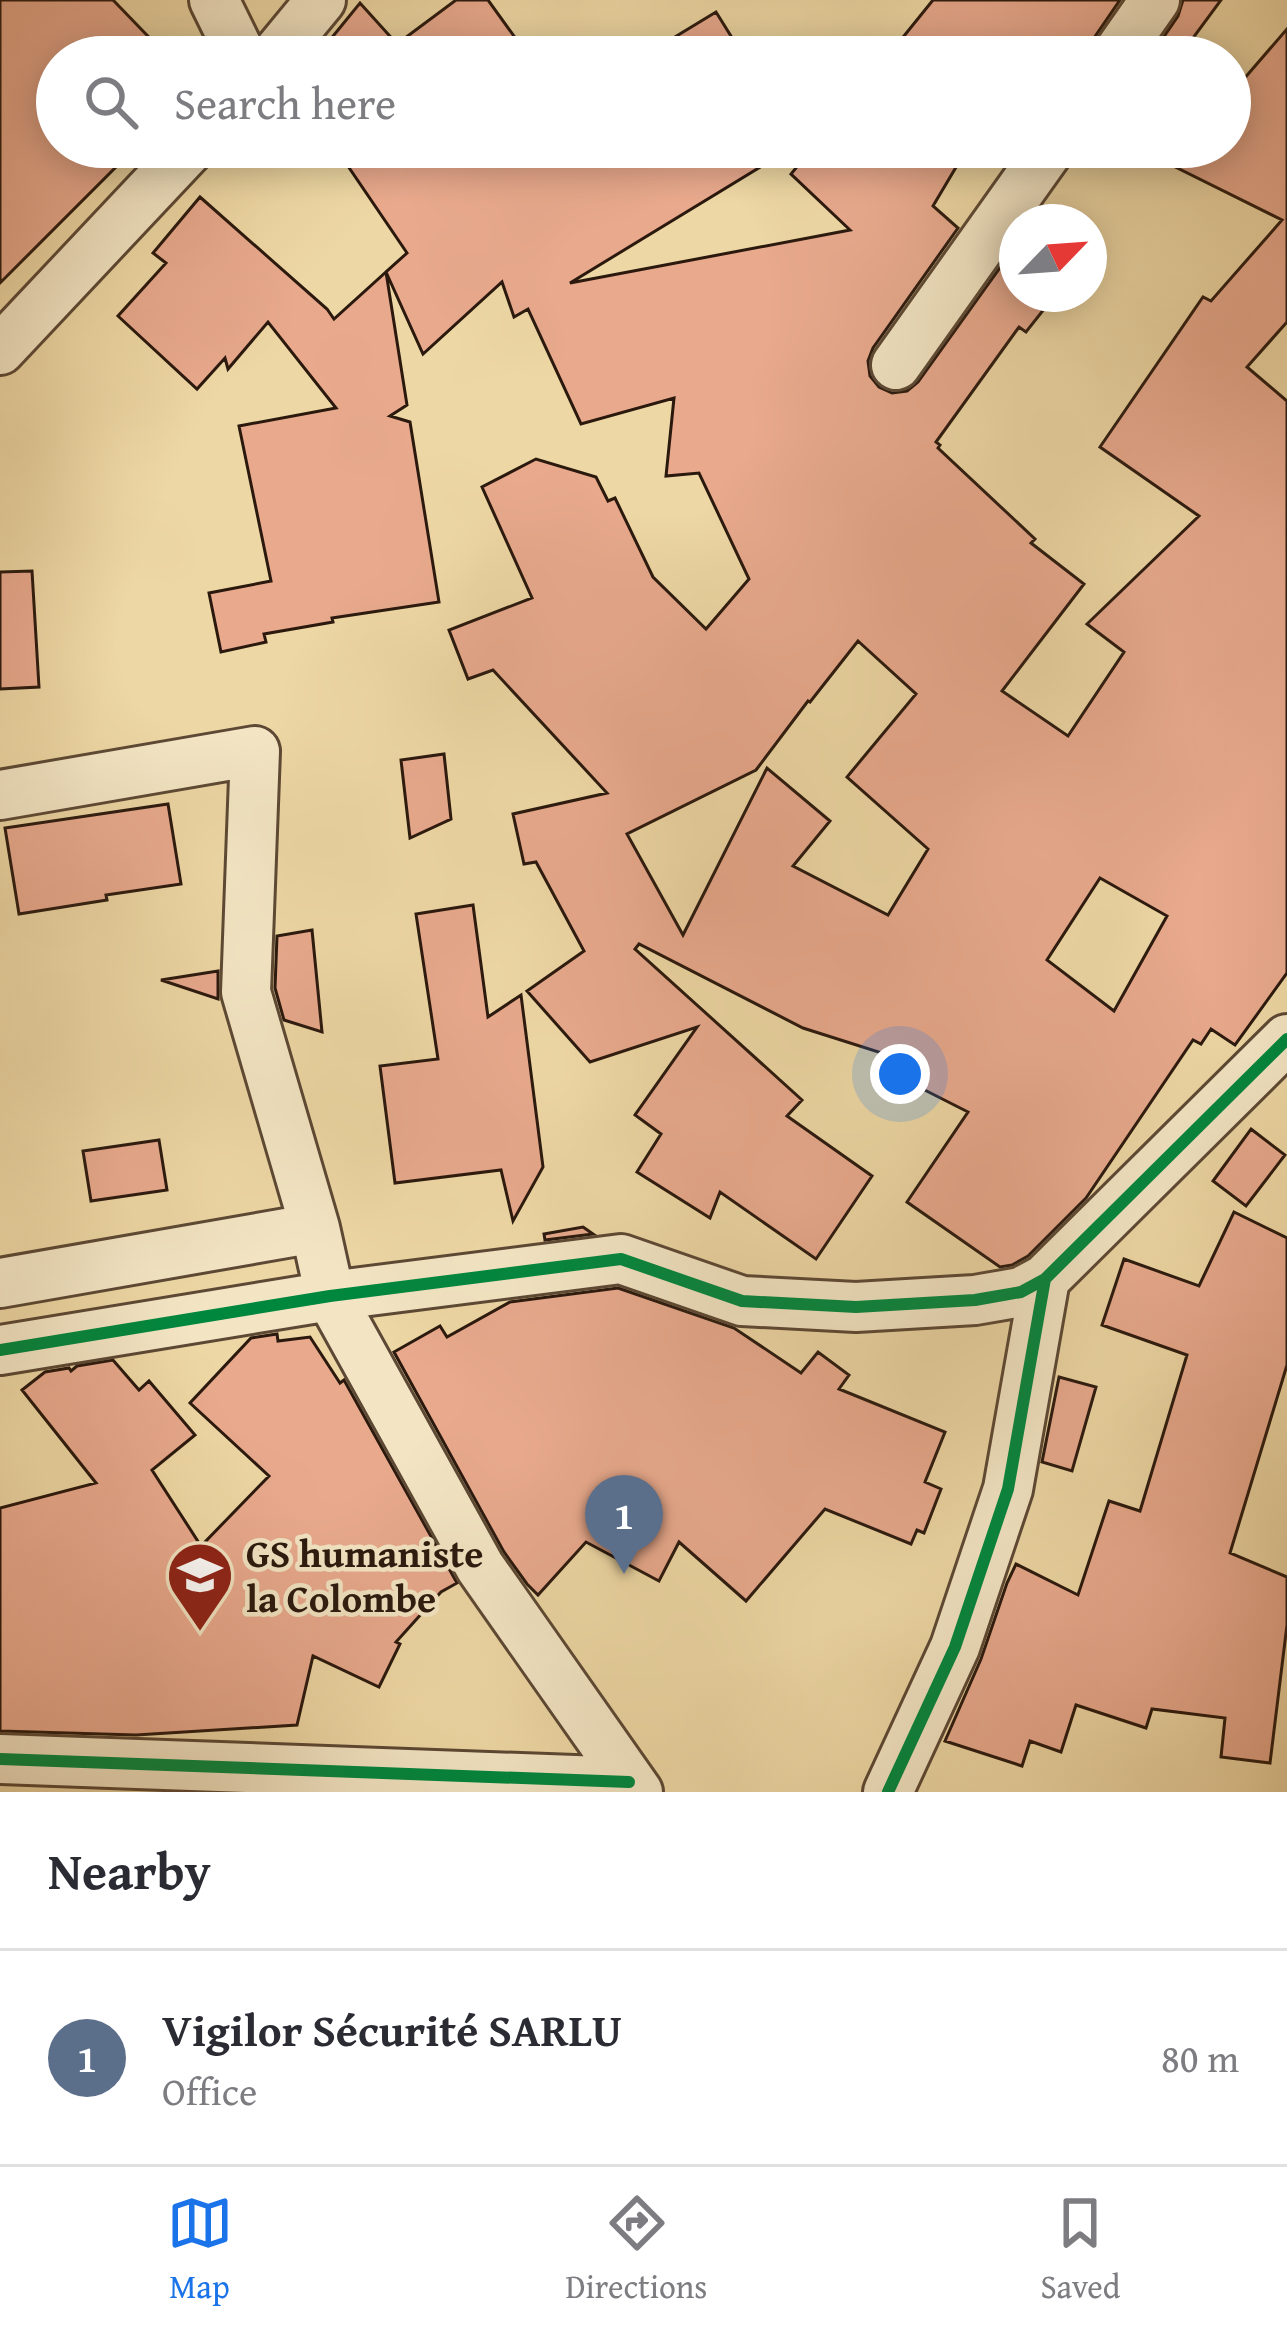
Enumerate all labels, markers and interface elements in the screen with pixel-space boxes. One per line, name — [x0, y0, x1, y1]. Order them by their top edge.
search box — [36, 36, 1251, 168]
icon: search — [78, 69, 144, 135]
text: Search here — [174, 70, 396, 135]
north arrow — [999, 204, 1107, 312]
your location — [870, 1044, 930, 1104]
pin: 1 — [585, 1475, 663, 1574]
place label: GS humaniste la Colombe — [246, 1524, 483, 1626]
school or university icon: GS humaniste la Colombe — [165, 1540, 235, 1634]
text: Nearby — [48, 1833, 211, 1908]
text: Vigilor Sécurité SARLU — [162, 1997, 622, 2062]
text: 1 — [77, 2029, 97, 2086]
text: 80 m — [1161, 2029, 1239, 2086]
text: Office — [162, 2062, 257, 2119]
tab: Map — [167, 2190, 233, 2310]
tab: Directions — [566, 2190, 707, 2310]
tab: Saved — [1041, 2190, 1120, 2310]

